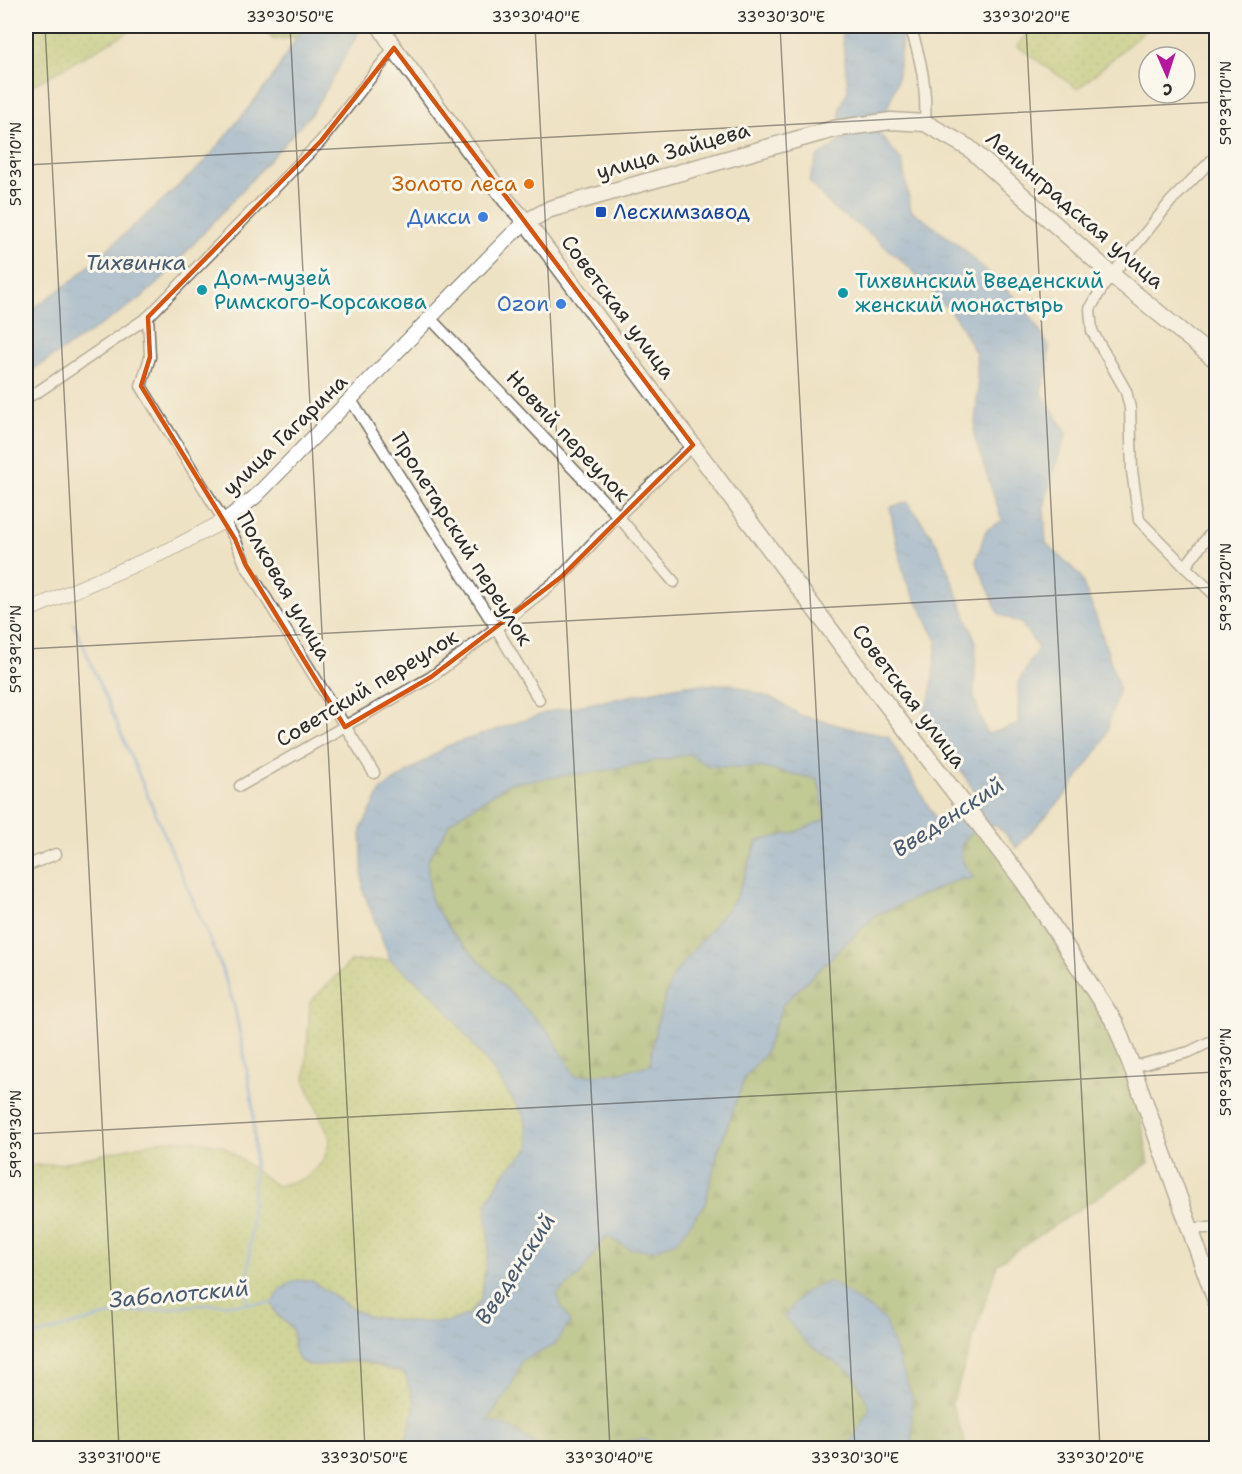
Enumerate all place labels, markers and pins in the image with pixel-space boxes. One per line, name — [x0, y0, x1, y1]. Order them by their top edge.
place label: Золото леса — [392, 170, 517, 198]
marker: Золото леса — [522, 177, 536, 191]
place label: Лесхимзавод — [613, 198, 750, 226]
place label: Дикси — [407, 203, 471, 231]
marker: Лесхимзавод — [594, 205, 608, 219]
marker: Дикси — [476, 210, 490, 224]
place label: Дом-музей Римского-Корсакова — [214, 264, 427, 316]
place label: Тихвинский Введенский женский монастырь — [855, 267, 1104, 319]
marker: Дом-музей Римского-Корсакова — [195, 283, 209, 297]
marker: Тихвинский Введенский женский монастырь — [836, 286, 850, 300]
place label: Ozon — [497, 290, 549, 318]
marker: Ozon — [554, 297, 568, 311]

